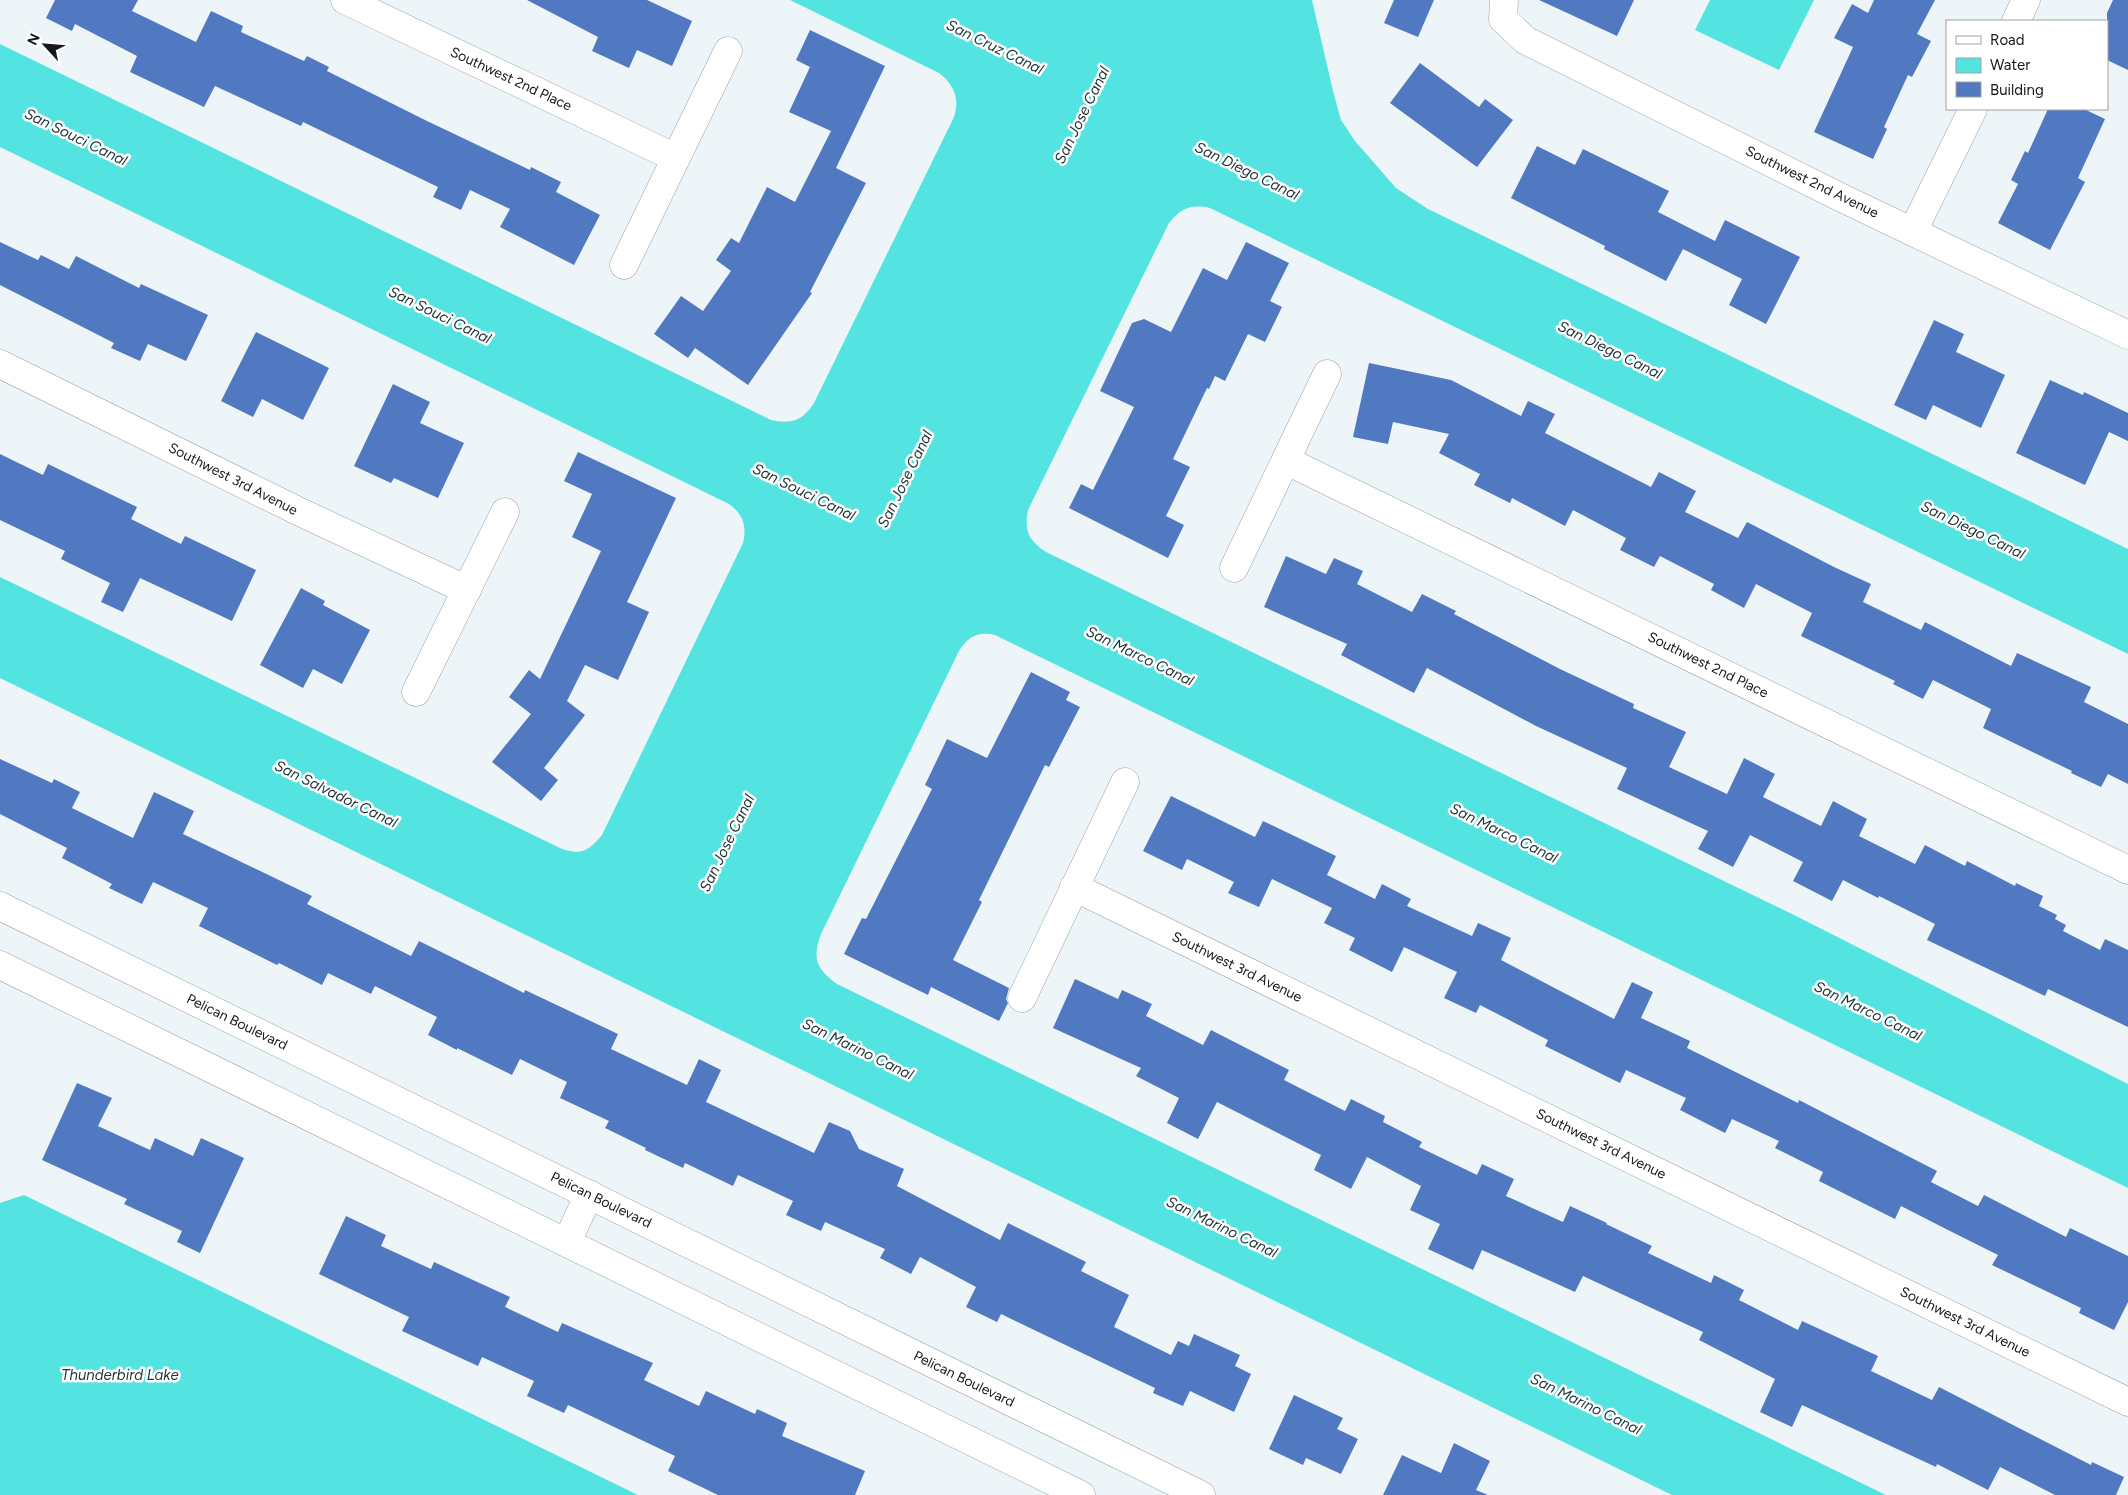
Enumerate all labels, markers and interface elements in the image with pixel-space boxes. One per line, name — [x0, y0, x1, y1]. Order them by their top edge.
water label: San Cruz Canal — [944, 16, 1047, 79]
north arrow — [20, 20, 70, 70]
legend — [1946, 20, 2108, 110]
text: N — [24, 31, 44, 48]
text: Road — [1990, 31, 2025, 49]
street label: Southwest 2nd Place — [448, 43, 575, 115]
text: Water — [1990, 56, 2030, 74]
water label: San Jose Canal — [1051, 63, 1114, 166]
text: Building — [1990, 81, 2044, 99]
water label: San Souci Canal — [22, 104, 131, 170]
water label: San Diego Canal — [1192, 138, 1303, 204]
street label: Southwest 2nd Avenue — [1743, 142, 1882, 222]
water label: San Souci Canal — [386, 282, 495, 348]
water label: San Diego Canal — [1555, 317, 1666, 383]
water label: San Jose Canal — [874, 427, 937, 530]
street label: Southwest 3rd Avenue — [166, 439, 301, 519]
water label: San Souci Canal — [750, 459, 859, 525]
water label: San Diego Canal — [1918, 497, 2029, 563]
water label: San Marco Canal — [1083, 622, 1197, 690]
street label: Southwest 2nd Place — [1645, 628, 1771, 702]
water label: San Salvador Canal — [272, 756, 401, 832]
water label: San Jose Canal — [696, 791, 759, 894]
water label: San Marco Canal — [1447, 799, 1561, 867]
street label: Southwest 3rd Avenue — [1169, 928, 1305, 1006]
water label: San Marco Canal — [1811, 977, 1925, 1045]
street label: Pelican Boulevard — [184, 990, 290, 1054]
water label: San Marino Canal — [800, 1014, 917, 1084]
street label: Southwest 3rd Avenue — [1533, 1105, 1669, 1183]
street label: Pelican Boulevard — [548, 1168, 654, 1232]
water label: San Marino Canal — [1164, 1192, 1281, 1262]
street label: Southwest 3rd Avenue — [1897, 1283, 2033, 1361]
street label: Pelican Boulevard — [911, 1347, 1017, 1411]
water label: Thunderbird Lake — [61, 1366, 179, 1384]
water label: San Marino Canal — [1528, 1369, 1645, 1439]

